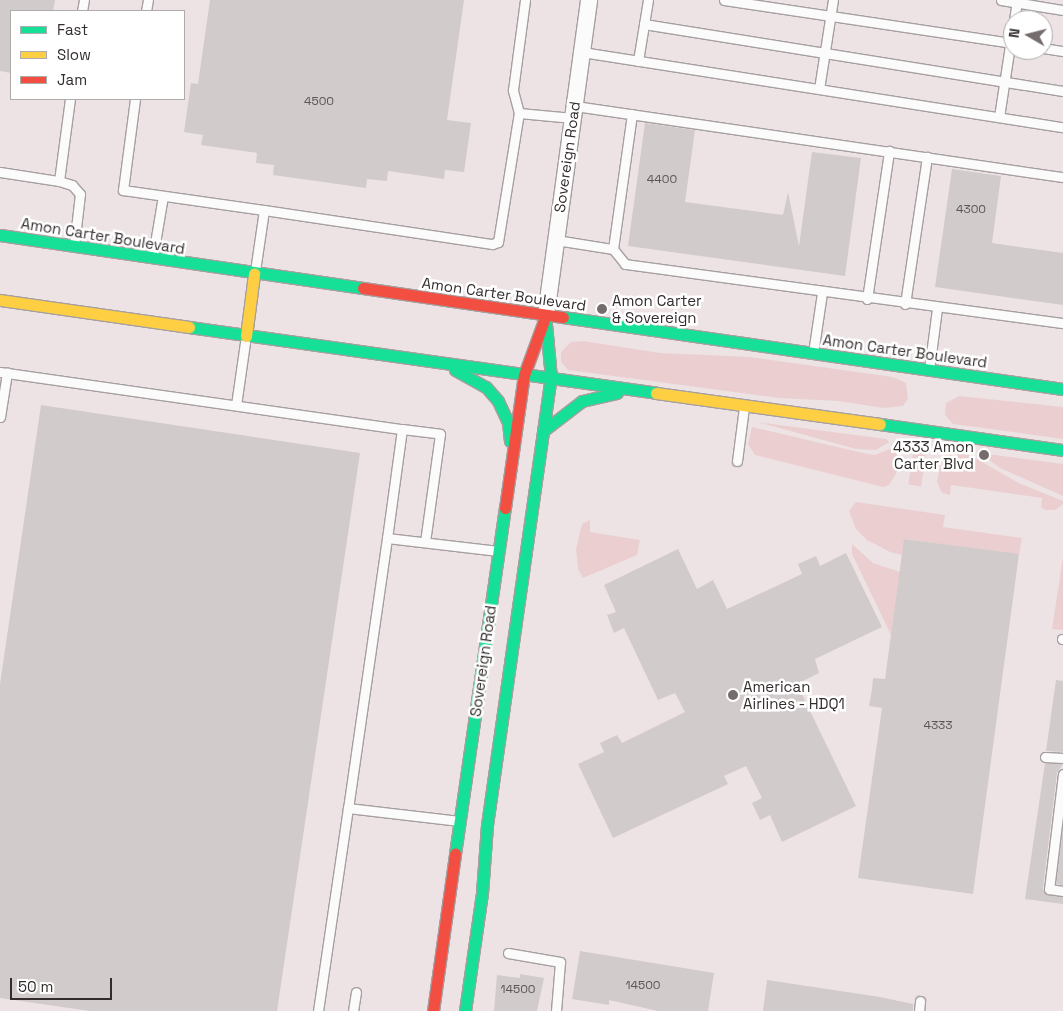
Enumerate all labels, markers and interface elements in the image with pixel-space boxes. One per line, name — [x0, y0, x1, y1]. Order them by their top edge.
legend — [10, 10, 185, 100]
north arrow — [1003, 10, 1053, 60]
text: Fast — [57, 20, 88, 39]
text: N — [1005, 27, 1024, 39]
text: Slow — [57, 45, 91, 64]
text: Jam — [57, 70, 87, 89]
house number: 4500 — [304, 95, 334, 109]
street label: Sovereign Road — [550, 100, 584, 214]
house number: 4400 — [647, 173, 677, 187]
house number: 4300 — [956, 203, 986, 217]
street label: Amon Carter Boulevard — [20, 214, 186, 258]
street label: Amon Carter Boulevard — [421, 274, 587, 314]
place label: Amon Carter & Sovereign — [612, 291, 702, 326]
marker: Amon Carter & Sovereign — [596, 303, 608, 315]
street label: Amon Carter Boulevard — [822, 331, 988, 371]
place label: 4333 Amon Carter Blvd — [893, 437, 974, 472]
marker: 4333 Amon Carter Blvd — [978, 449, 990, 461]
street label: Sovereign Road — [466, 604, 500, 718]
place label: American Airlines - HDQ1 — [743, 677, 846, 712]
marker: American Airlines - HDQ1 — [727, 689, 739, 701]
house number: 4333 — [923, 719, 953, 733]
scale bar — [12, 968, 115, 1000]
text: 50 m — [18, 977, 53, 996]
house number: 14500 — [625, 979, 661, 993]
house number: 14500 — [500, 983, 536, 997]

